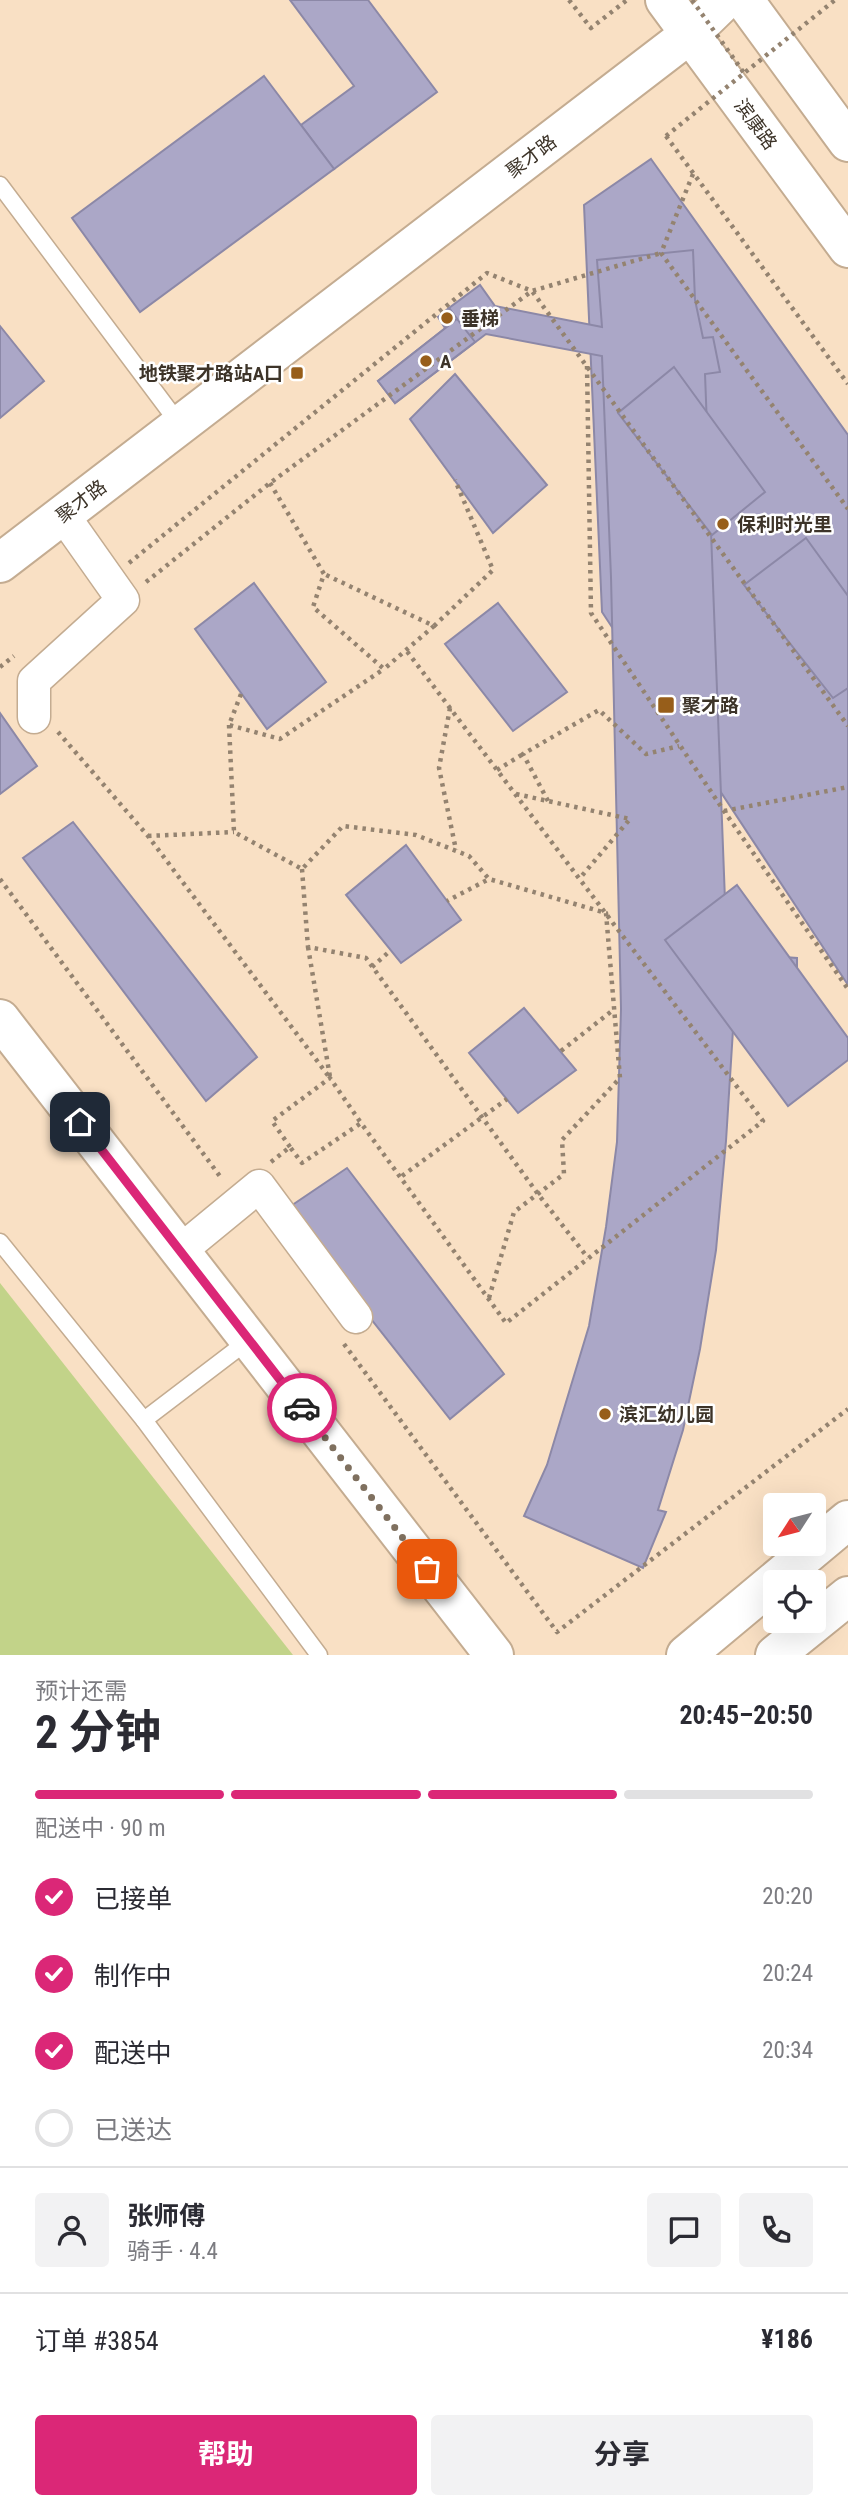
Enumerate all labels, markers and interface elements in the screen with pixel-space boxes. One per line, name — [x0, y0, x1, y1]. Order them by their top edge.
street label: 滨康路 — [730, 94, 782, 154]
street label: 聚才路 — [502, 130, 561, 183]
place label: 垂梯 — [461, 307, 499, 330]
marker: 垂梯 — [439, 310, 455, 326]
place label: A — [440, 350, 452, 373]
marker: A — [418, 353, 434, 369]
place label: 地铁聚才路站A口 — [139, 362, 283, 385]
marker: 地铁聚才路站A口 — [289, 365, 305, 381]
street label: 聚才路 — [52, 475, 111, 528]
place label: 保利时光里 — [737, 513, 832, 536]
marker: 保利时光里 — [715, 516, 731, 532]
place label: 聚才路 — [682, 694, 739, 717]
marker: 聚才路 — [656, 695, 676, 715]
pin — [50, 1092, 110, 1152]
icon: home — [61, 1103, 99, 1141]
courier — [267, 1373, 337, 1443]
icon: car — [283, 1389, 321, 1427]
place label: 滨汇幼儿园 — [619, 1403, 714, 1426]
marker: 滨汇幼儿园 — [597, 1406, 613, 1422]
north arrow — [763, 1493, 826, 1556]
map controls — [763, 1493, 826, 1633]
pin — [397, 1539, 457, 1599]
icon: bag — [408, 1550, 446, 1588]
button: locate — [763, 1570, 826, 1633]
text: 预计还需 — [35, 1678, 127, 1705]
text: 20:45–20:50 — [679, 1700, 813, 1730]
text: 2 分钟 — [35, 1705, 161, 1759]
text: 配送中 · 90 m — [35, 1815, 165, 1842]
icon: check — [35, 1878, 73, 1916]
text: 20:20 — [762, 1883, 813, 1910]
text: 已接单 — [94, 1884, 172, 1914]
icon: check — [35, 1955, 73, 1993]
text: 20:24 — [762, 1960, 813, 1987]
text: 制作中 — [94, 1961, 172, 1991]
icon: check — [35, 2032, 73, 2070]
text: 20:34 — [762, 2037, 813, 2064]
text: 配送中 — [94, 2038, 172, 2068]
text: 已送达 — [94, 2115, 172, 2145]
button: person — [35, 2193, 109, 2267]
button: chat — [647, 2193, 721, 2267]
button: phone — [739, 2193, 813, 2267]
text: 张师傅 — [127, 2201, 205, 2231]
text: 骑手 · 4.4 — [127, 2238, 218, 2265]
text: ¥186 — [761, 2324, 813, 2354]
text: 订单 #3854 — [35, 2326, 159, 2356]
button: 帮助 — [35, 2415, 417, 2495]
button: 分享 — [431, 2415, 813, 2495]

